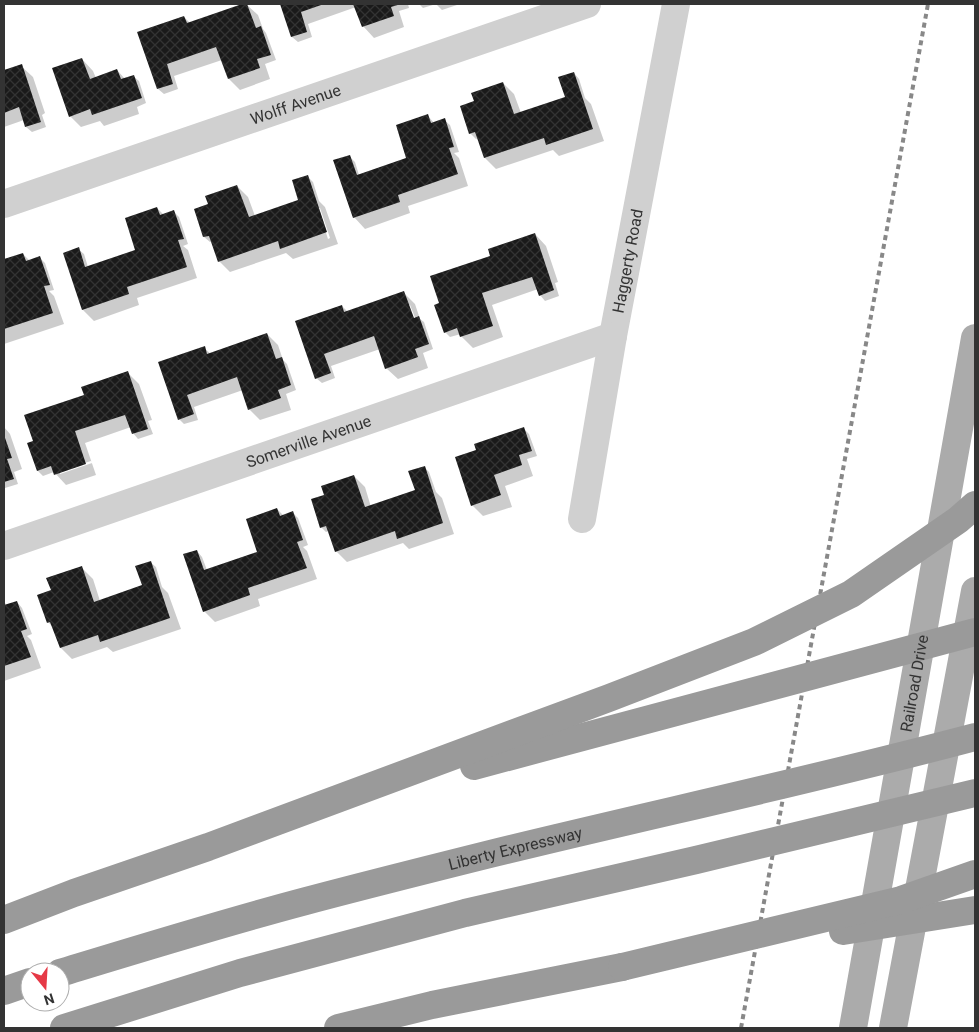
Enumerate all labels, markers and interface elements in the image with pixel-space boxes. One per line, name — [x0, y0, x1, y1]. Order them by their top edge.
street label: Wolff Avenue — [248, 80, 343, 129]
street label: Haggerty Road — [609, 207, 647, 315]
street label: Somerville Avenue — [244, 411, 374, 472]
street label: Railroad Drive — [897, 633, 932, 734]
street label: Liberty Expressway — [446, 823, 584, 874]
north arrow — [20, 962, 70, 1012]
text: N — [42, 990, 56, 1009]

